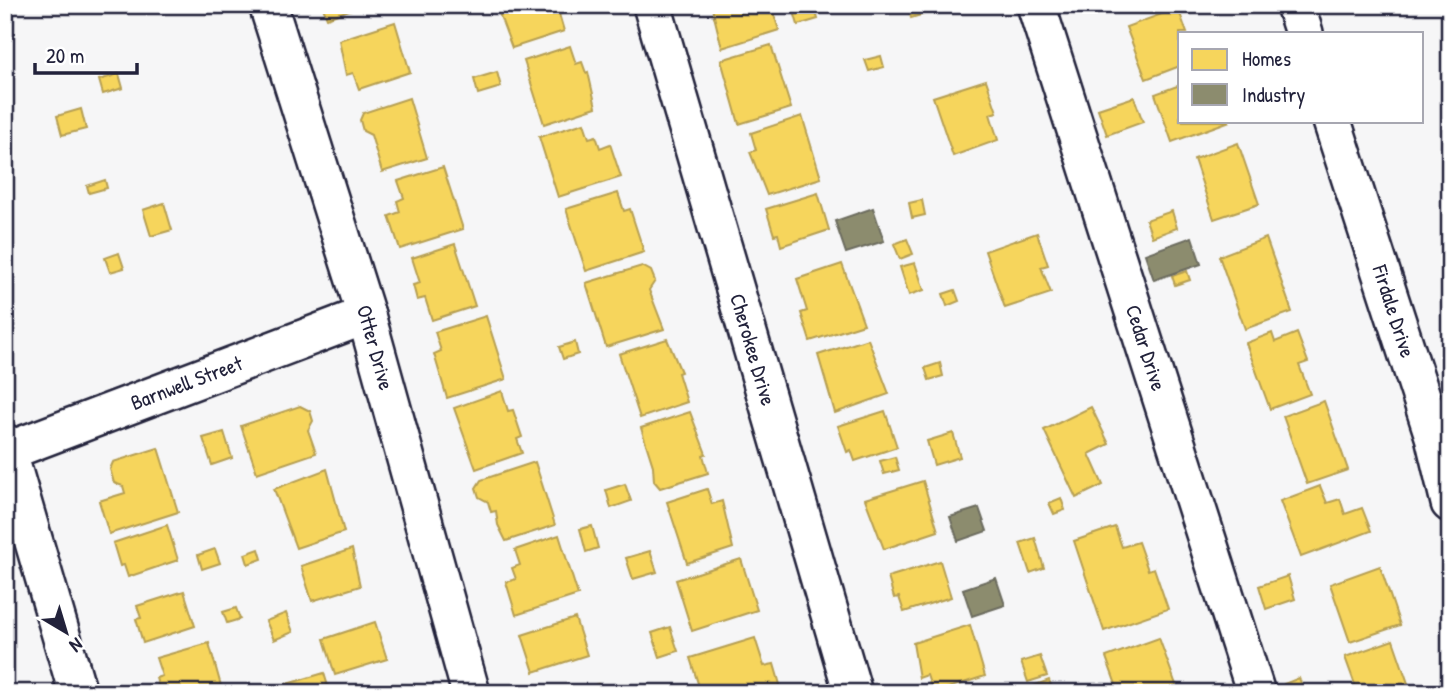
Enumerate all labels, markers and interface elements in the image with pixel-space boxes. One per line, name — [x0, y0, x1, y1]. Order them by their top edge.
scale bar — [35, 32, 136, 76]
legend — [1178, 32, 1424, 122]
text: 20 m — [46, 41, 84, 70]
text: Homes — [1242, 44, 1291, 73]
text: Industry — [1242, 80, 1305, 109]
street label: Firdale Drive — [1365, 260, 1423, 361]
street label: Cherokee Drive — [723, 290, 783, 409]
street label: Otter Drive — [350, 301, 401, 393]
street label: Cedar Drive — [1119, 301, 1173, 394]
street label: Barnwell Street — [126, 348, 247, 417]
north arrow — [32, 596, 102, 666]
text: N — [64, 632, 88, 659]

